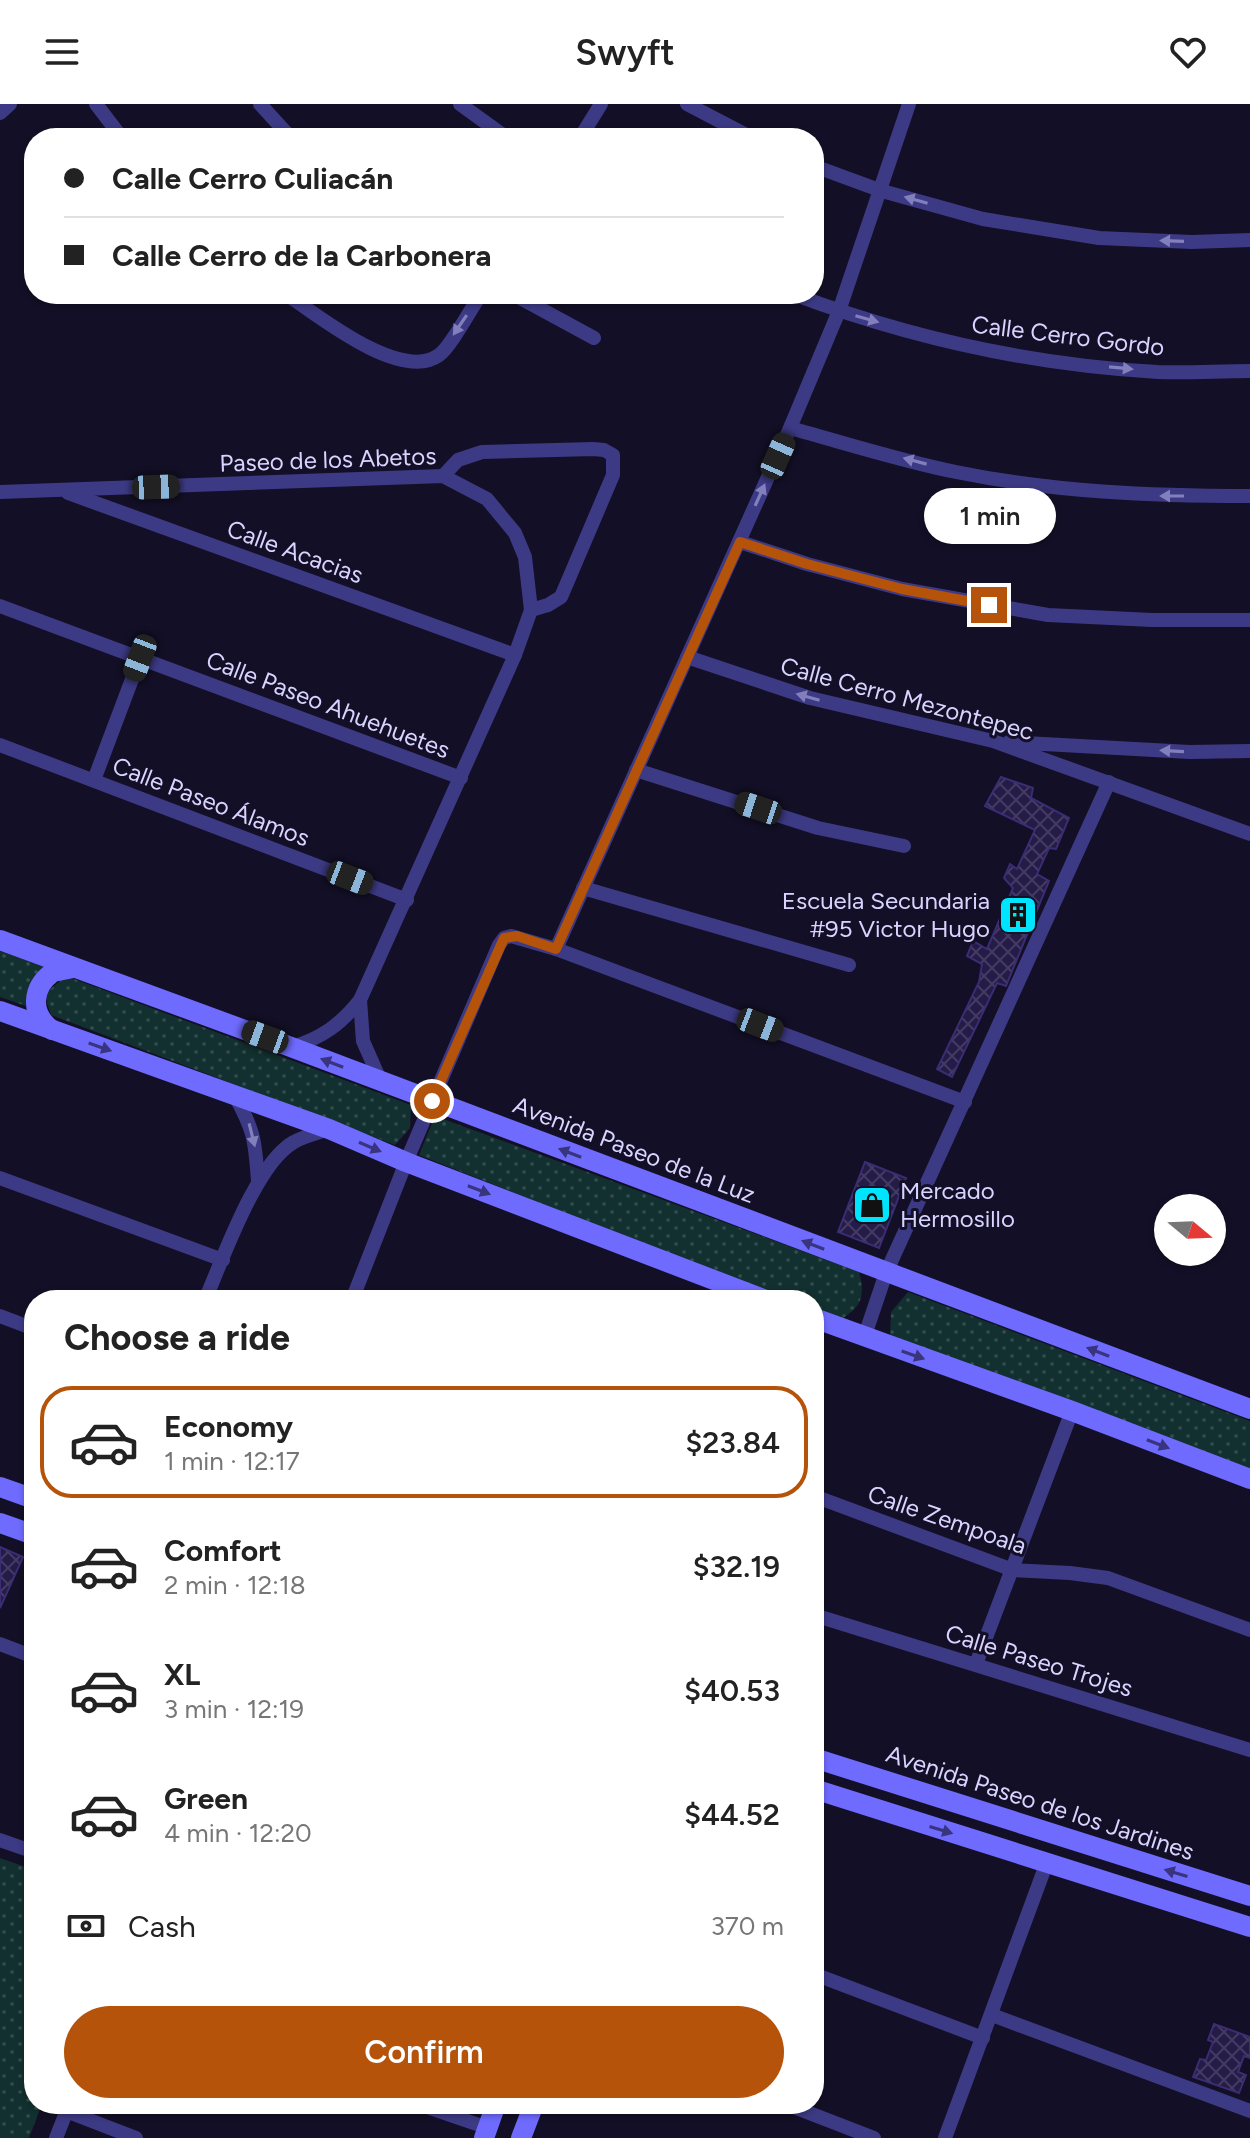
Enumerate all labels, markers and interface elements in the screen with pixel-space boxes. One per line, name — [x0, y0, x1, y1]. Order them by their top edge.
icon: menu — [40, 30, 84, 74]
icon: heart — [1166, 30, 1210, 74]
text: Swyft — [575, 31, 675, 74]
text: Calle Cerro Culiacán — [112, 160, 393, 197]
one-way arrow — [904, 193, 928, 206]
one-way arrow — [1159, 235, 1184, 248]
text: Calle Cerro de la Carbonera — [112, 237, 492, 274]
street label: Calle Cerro Gordo — [970, 309, 1166, 362]
one-way arrow — [855, 313, 879, 326]
one-way arrow — [453, 314, 468, 335]
one-way arrow — [1109, 362, 1134, 375]
car — [757, 429, 799, 483]
street label: Paseo de los Abetos — [219, 441, 437, 478]
one-way arrow — [903, 455, 928, 467]
car — [132, 474, 180, 500]
one-way arrow — [754, 483, 767, 507]
callout: 1 min — [923, 489, 1055, 545]
one-way arrow — [1159, 490, 1184, 502]
text: 1 min — [960, 500, 1020, 532]
street label: Calle Acacias — [223, 514, 367, 590]
route end — [971, 587, 1007, 623]
car — [120, 631, 160, 685]
street label: Calle Paseo Ahuehuetes — [202, 645, 454, 764]
street label: Calle Cerro Mezontepec — [778, 651, 1037, 746]
one-way arrow — [796, 690, 820, 703]
one-way arrow — [1159, 744, 1184, 757]
street label: Calle Paseo Álamos — [109, 751, 314, 852]
car — [731, 789, 785, 827]
car — [323, 858, 377, 898]
place label: Escuela Secundaria #95 Victor Hugo — [782, 886, 990, 943]
building icon: Escuela Secundaria #95 Victor Hugo — [997, 894, 1039, 936]
car — [733, 1005, 787, 1045]
car — [238, 1018, 292, 1056]
one-way arrow — [88, 1042, 112, 1054]
one-way arrow — [320, 1056, 344, 1069]
route start — [414, 1083, 450, 1119]
street label: Avenida Paseo de la Luz — [509, 1090, 759, 1209]
one-way arrow — [247, 1123, 259, 1148]
one-way arrow — [358, 1140, 382, 1153]
one-way arrow — [558, 1146, 582, 1159]
place label: Mercado Hermosillo — [900, 1176, 1015, 1233]
one-way arrow — [467, 1184, 491, 1197]
shop icon: Mercado Hermosillo — [851, 1184, 893, 1226]
north arrow — [1154, 1194, 1226, 1266]
map controls — [1154, 1194, 1226, 1266]
one-way arrow — [801, 1238, 825, 1251]
text: Choose a ride — [64, 1316, 290, 1359]
one-way arrow — [1086, 1345, 1110, 1358]
one-way arrow — [902, 1349, 926, 1362]
icon: car — [68, 1406, 140, 1478]
text: Economy — [164, 1408, 293, 1445]
text: $23.84 — [685, 1424, 780, 1461]
one-way arrow — [1146, 1438, 1170, 1451]
text: 1 min · 12:17 — [164, 1445, 300, 1477]
street label: Calle Zempoala — [864, 1479, 1030, 1560]
icon: car — [68, 1530, 140, 1602]
text: Comfort — [164, 1532, 282, 1569]
text: $32.19 — [693, 1548, 780, 1585]
text: 2 min · 12:18 — [164, 1569, 306, 1601]
street label: Calle Paseo Trojes — [942, 1618, 1136, 1703]
icon: car — [68, 1654, 140, 1726]
text: XL — [164, 1656, 200, 1693]
text: $40.53 — [684, 1672, 780, 1709]
text: 3 min · 12:19 — [164, 1693, 304, 1725]
street label: Avenida Paseo de los Jardines — [883, 1739, 1198, 1866]
icon: car — [68, 1778, 140, 1850]
text: Green — [164, 1780, 248, 1817]
text: $44.52 — [684, 1796, 780, 1833]
text: 4 min · 12:20 — [164, 1817, 312, 1849]
one-way arrow — [930, 1824, 954, 1837]
one-way arrow — [1163, 1866, 1187, 1879]
icon: cash — [64, 1904, 108, 1948]
text: Cash — [128, 1908, 196, 1945]
text: 370 m — [711, 1910, 784, 1942]
button: Confirm — [64, 2006, 784, 2098]

